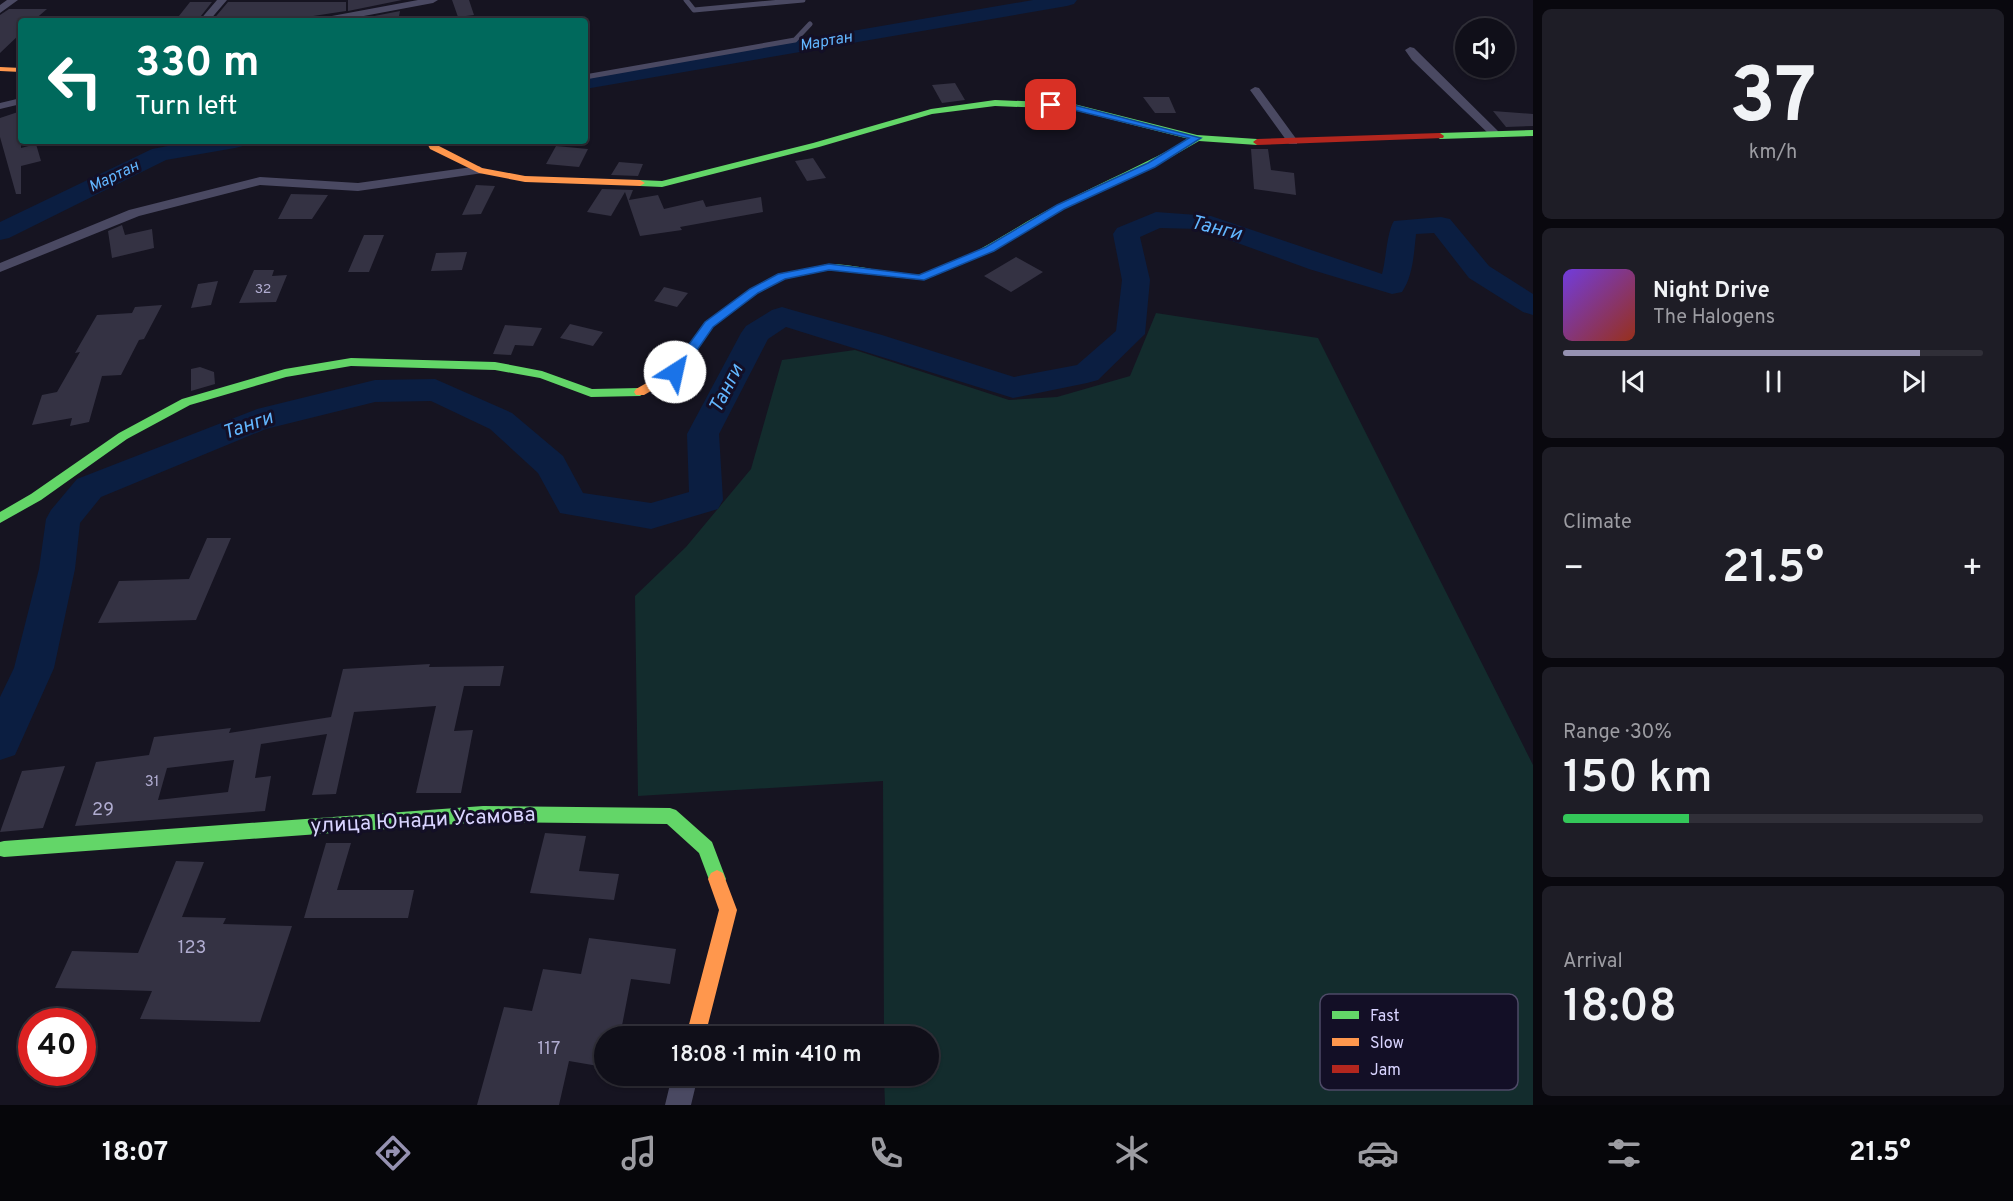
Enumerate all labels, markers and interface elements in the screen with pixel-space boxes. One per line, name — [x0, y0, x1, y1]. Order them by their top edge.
map controls — [1455, 18, 1515, 78]
button: sound — [1455, 18, 1515, 78]
water label: Мартан — [798, 27, 855, 56]
text: 330 m — [135, 38, 260, 91]
icon: left — [36, 42, 114, 120]
text: 37 — [1729, 51, 1817, 150]
pin — [1025, 79, 1076, 130]
icon: arrive — [1034, 88, 1067, 121]
text: Turn left — [135, 90, 237, 124]
text: km/h — [1749, 140, 1797, 166]
water label: Мартан — [86, 156, 143, 198]
water label: Танги — [1188, 210, 1245, 248]
text: Night Drive — [1653, 278, 1770, 305]
house number: 32 — [255, 281, 271, 298]
text: The Halogens — [1653, 305, 1775, 331]
position arrow — [643, 340, 707, 404]
water label: Танги — [704, 360, 751, 418]
icon: previous — [1617, 365, 1650, 398]
icon: pause — [1757, 365, 1790, 398]
icon: next — [1897, 365, 1930, 398]
water label: Танги — [219, 405, 277, 447]
text: Climate — [1563, 510, 1632, 536]
text: 21.5° — [1722, 541, 1824, 598]
text: − — [1563, 549, 1584, 591]
text: + — [1962, 549, 1983, 591]
text: Range · 30% — [1563, 720, 1672, 746]
text: 150 km — [1563, 751, 1712, 808]
house number: 31 — [145, 773, 159, 792]
house number: 29 — [92, 799, 114, 822]
street label: улица Юнади Усамова — [310, 802, 536, 840]
house number: 123 — [178, 937, 206, 960]
text: Arrival — [1563, 949, 1623, 975]
text: 18:08 — [1563, 980, 1677, 1037]
legend — [1320, 994, 1518, 1090]
text: Fast — [1370, 1007, 1400, 1027]
speed limit sign: 40 — [18, 1008, 96, 1086]
text: Slow — [1370, 1034, 1404, 1054]
house number: 117 — [538, 1038, 560, 1061]
text: 18:08 · 1 min · 410 m — [671, 1042, 862, 1069]
text: Jam — [1370, 1061, 1401, 1081]
icon: directions — [372, 1132, 414, 1174]
icon: music — [618, 1132, 660, 1174]
icon: phone — [865, 1132, 907, 1174]
icon: climate — [1111, 1132, 1153, 1174]
icon: car — [1357, 1132, 1399, 1174]
icon: filters — [1603, 1132, 1645, 1174]
text: 18:07 — [102, 1136, 168, 1170]
text: 21.5° — [1849, 1136, 1911, 1170]

